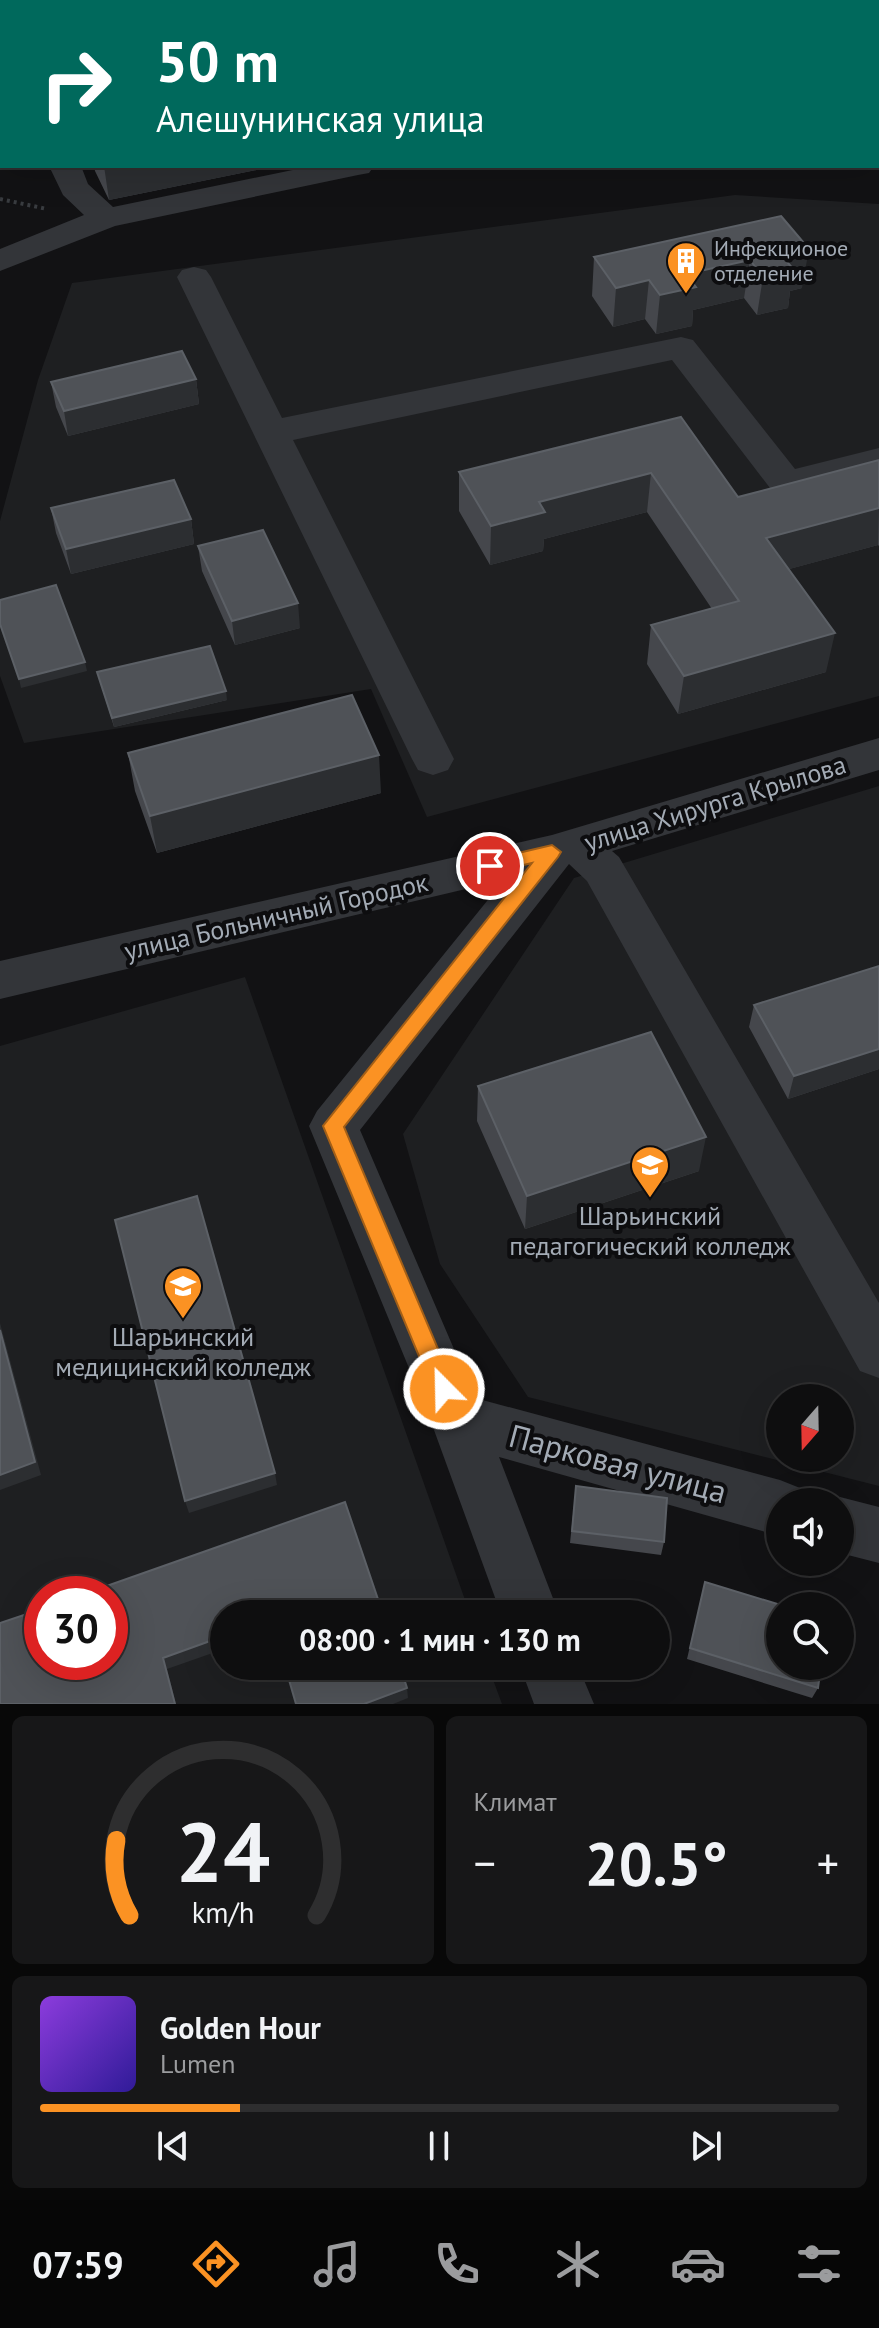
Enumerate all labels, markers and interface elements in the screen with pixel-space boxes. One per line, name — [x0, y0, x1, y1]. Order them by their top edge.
text: 50 m — [156, 25, 279, 97]
icon: right — [24, 32, 128, 136]
text: Алешунинская улица — [156, 95, 485, 142]
place label: Инфекционое отделение — [714, 234, 848, 287]
building icon: Инфекционое отделение — [665, 240, 707, 295]
street label: улица Хирурга Крылова — [580, 747, 850, 859]
pin — [456, 832, 524, 900]
icon: arrive — [468, 844, 512, 888]
street label: улица Больничный Городок — [121, 865, 432, 967]
school or university icon: Шарьинский педагогический колледж — [629, 1144, 671, 1199]
place label: Шарьинский педагогический колледж — [509, 1199, 792, 1262]
school or university icon: Шарьинский медицинский колледж — [162, 1265, 204, 1320]
place label: Шарьинский медицинский колледж — [55, 1320, 312, 1383]
position arrow — [402, 1347, 486, 1431]
north arrow — [766, 1384, 854, 1472]
map controls — [766, 1384, 854, 1680]
street label: Парковая улица — [505, 1414, 731, 1512]
button: sound — [766, 1488, 854, 1576]
speed limit sign: 30 — [24, 1576, 128, 1680]
button: search — [766, 1592, 854, 1680]
text: 08:00 · 1 мин · 130 m — [299, 1620, 581, 1659]
text: Климат — [474, 1785, 557, 1818]
text: 24 — [176, 1797, 270, 1905]
text: 20.5° — [585, 1824, 728, 1902]
text: − — [474, 1834, 496, 1891]
text: + — [817, 1834, 839, 1891]
text: km/h — [191, 1894, 254, 1931]
text: Golden Hour — [160, 2008, 321, 2047]
text: Lumen — [160, 2047, 235, 2080]
icon: previous — [151, 2124, 195, 2168]
icon: pause — [417, 2124, 461, 2168]
icon: next — [684, 2124, 728, 2168]
icon: directions — [188, 2236, 244, 2292]
icon: music — [309, 2236, 365, 2292]
icon: phone — [429, 2236, 485, 2292]
icon: climate — [550, 2236, 606, 2292]
icon: car — [670, 2236, 726, 2292]
icon: filters — [791, 2236, 847, 2292]
text: 07:59 — [32, 2241, 124, 2288]

